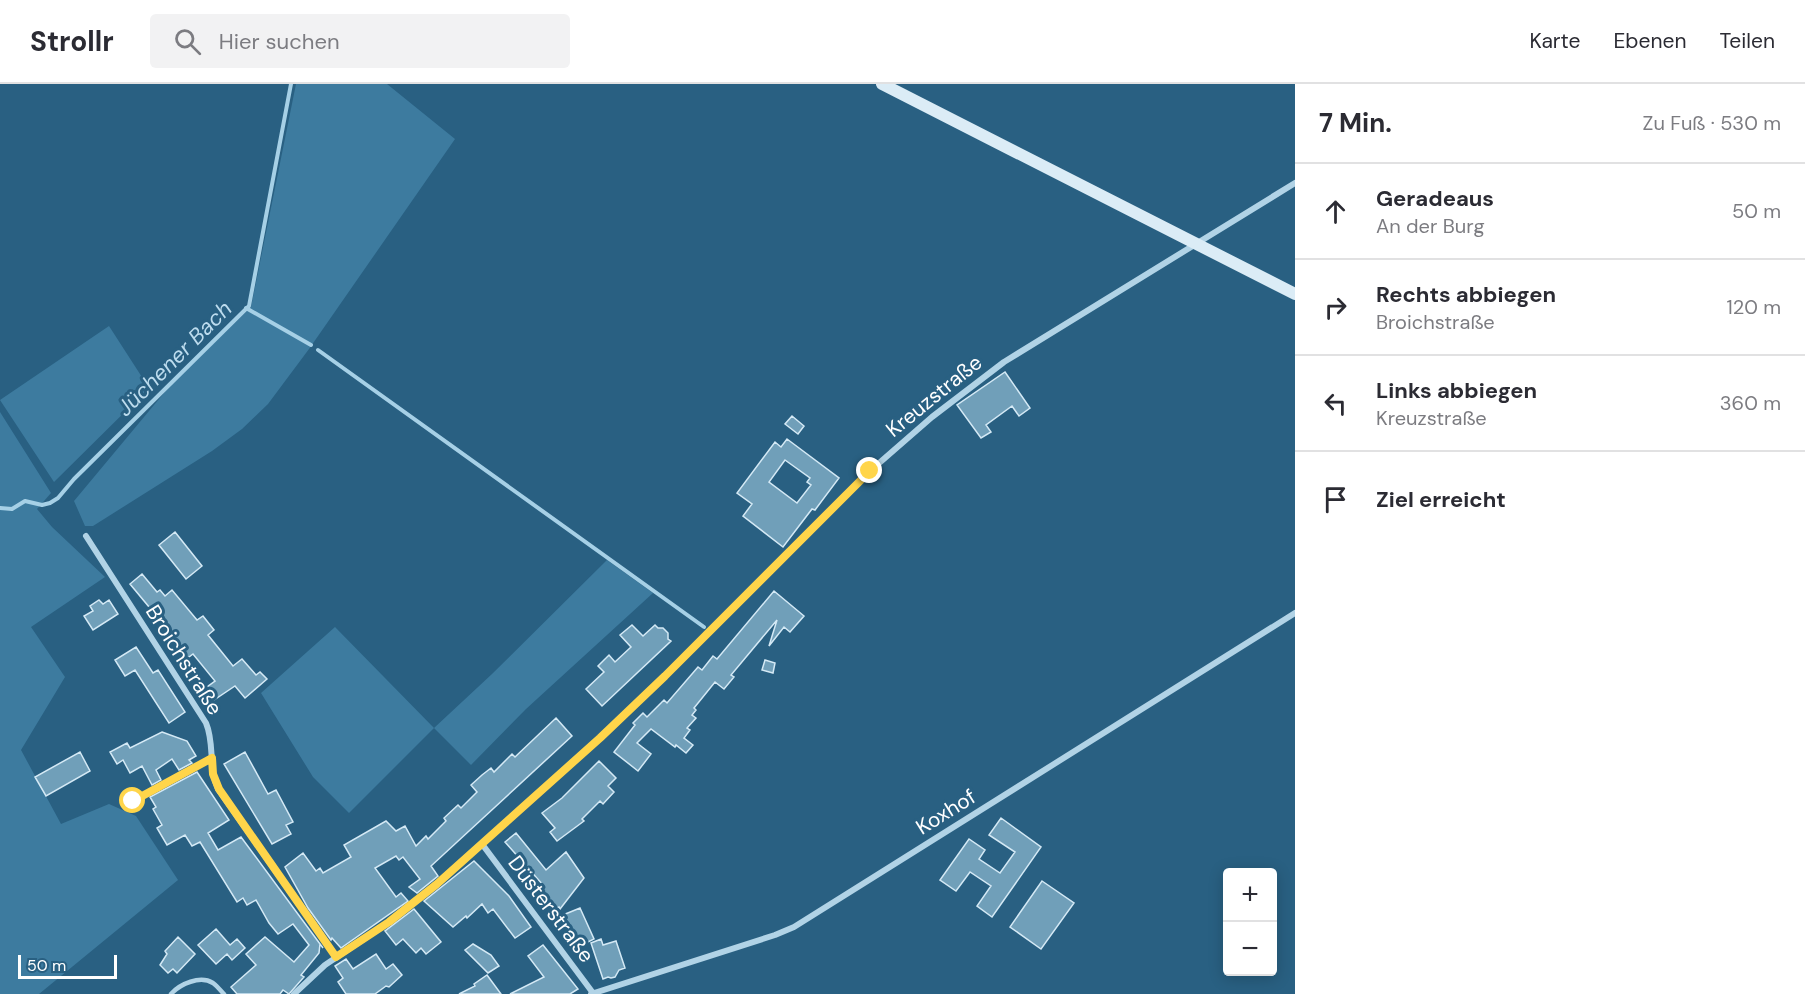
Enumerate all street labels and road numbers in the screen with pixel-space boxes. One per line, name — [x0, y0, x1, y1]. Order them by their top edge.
street label: Kreuzstraße — [880, 349, 988, 443]
street label: Broichstraße — [139, 600, 229, 720]
street label: Koxhof — [911, 783, 981, 841]
street label: Düsterstraße — [502, 850, 601, 968]

